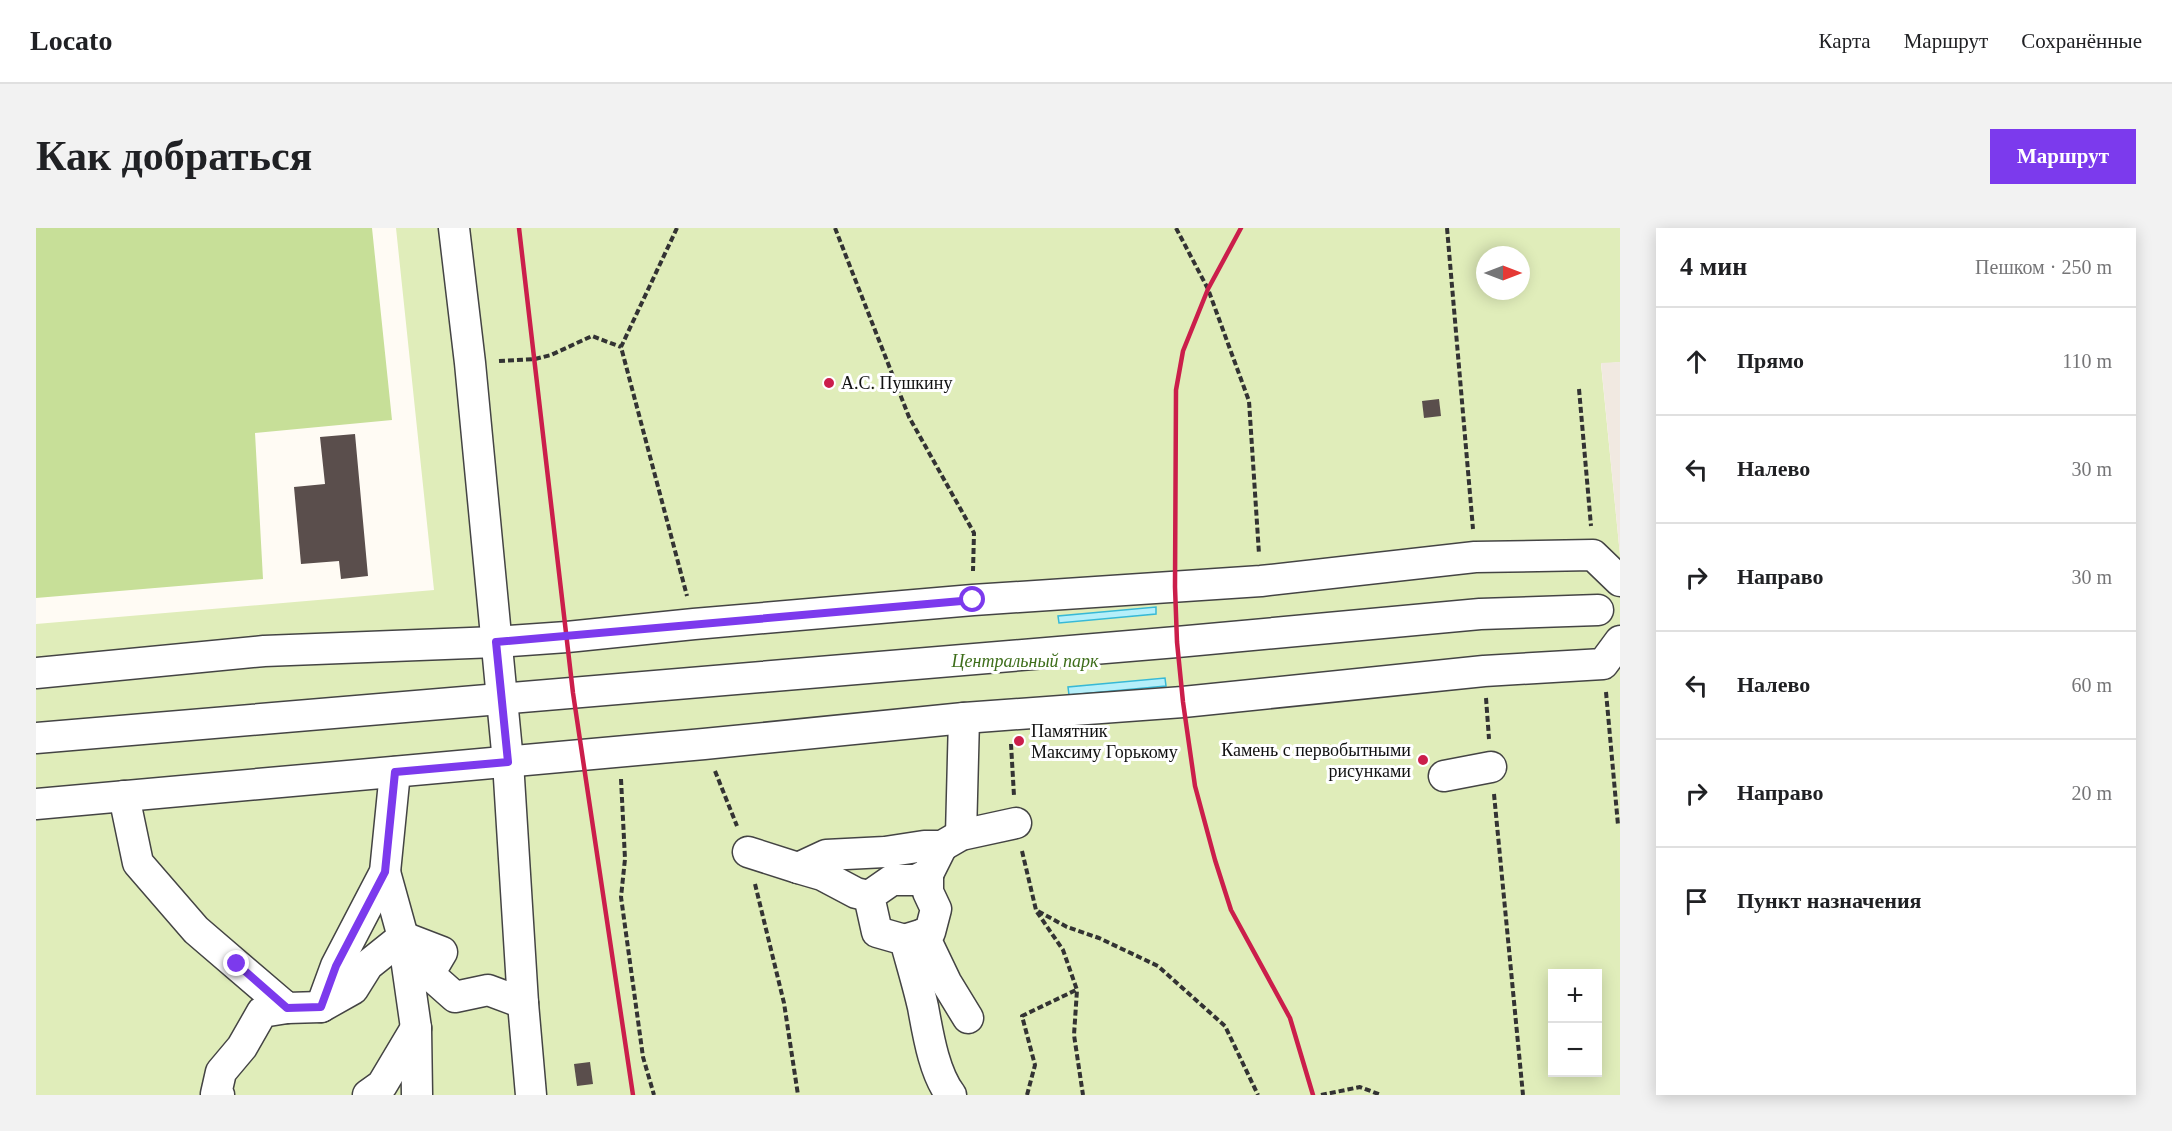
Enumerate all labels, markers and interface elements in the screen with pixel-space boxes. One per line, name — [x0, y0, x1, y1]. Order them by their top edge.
text: Locato — [30, 25, 112, 56]
text: Карта — [1819, 29, 1871, 53]
text: Маршрут — [1904, 29, 1988, 53]
text: Сохранённые — [2021, 29, 2142, 53]
button: Маршрут — [1990, 129, 2136, 184]
text: Как добраться — [36, 133, 312, 179]
north arrow — [1476, 246, 1530, 300]
text: 4 мин — [1680, 252, 1747, 281]
text: Пешком · 250 m — [1975, 256, 2112, 278]
icon: ahead — [1680, 345, 1713, 378]
text: Прямо — [1737, 348, 1804, 373]
text: 110 m — [2062, 350, 2112, 372]
place label: А.С. Пушкину — [841, 373, 952, 393]
marker: А.С. Пушкину — [822, 376, 836, 390]
icon: left — [1680, 453, 1713, 486]
text: Налево — [1737, 456, 1810, 481]
text: 30 m — [2071, 458, 2112, 480]
icon: right — [1680, 561, 1713, 594]
text: Направо — [1737, 564, 1823, 589]
text: 30 m — [2071, 566, 2112, 588]
route start — [959, 586, 985, 612]
park label: Центральный парк — [951, 651, 1099, 671]
icon: left — [1680, 669, 1713, 702]
text: Налево — [1737, 672, 1810, 697]
text: 60 m — [2071, 674, 2112, 696]
place label: Памятник Максиму Горькому — [1031, 721, 1178, 762]
marker: Памятник Максиму Горькому — [1012, 734, 1026, 748]
place label: Камень с первобытными рисунками — [1221, 740, 1411, 781]
marker: Камень с первобытными рисунками — [1416, 753, 1430, 767]
icon: right — [1680, 777, 1713, 810]
text: Направо — [1737, 780, 1823, 805]
text: 20 m — [2071, 782, 2112, 804]
icon: arrive — [1680, 885, 1713, 918]
text: Пункт назначения — [1737, 888, 1922, 913]
route end — [223, 950, 249, 976]
map controls — [1548, 969, 1602, 1077]
button: + — [1548, 969, 1602, 1023]
button: − — [1548, 1023, 1602, 1077]

